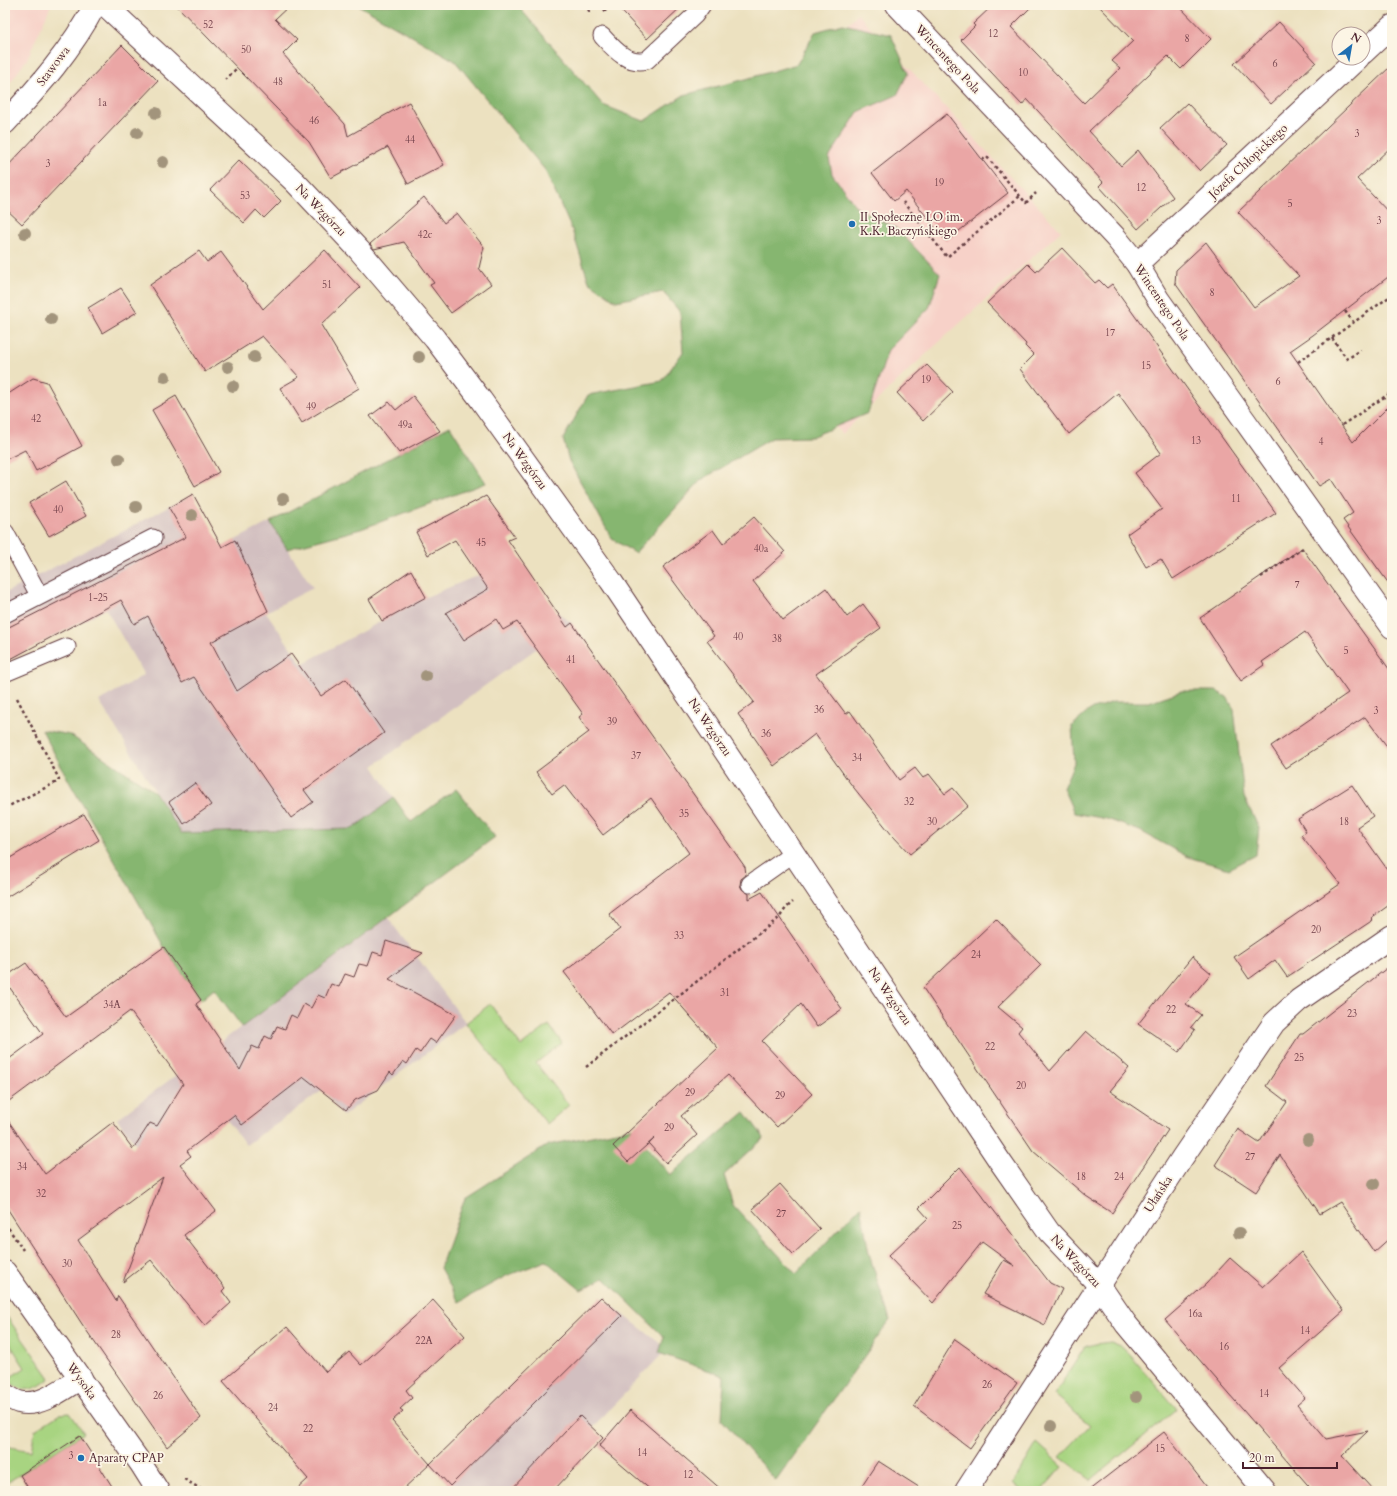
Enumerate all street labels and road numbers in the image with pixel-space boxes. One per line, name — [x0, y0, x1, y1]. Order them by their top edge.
street label: Wincentego Pola — [911, 20, 985, 97]
street label: Stawowa — [33, 42, 74, 89]
street label: Józefa Chłopickiego — [1204, 120, 1291, 203]
street label: Na Wzgórzu — [292, 180, 350, 240]
street label: Wincentego Pola — [1130, 260, 1194, 344]
street label: Na Wzgórzu — [499, 429, 551, 493]
street label: Na Wzgórzu — [685, 695, 736, 760]
street label: Na Wzgórzu — [865, 964, 916, 1029]
street label: Ułańska — [1140, 1172, 1176, 1215]
street label: Na Wzgórzu — [1047, 1231, 1105, 1291]
street label: Wysoka — [63, 1359, 101, 1403]

